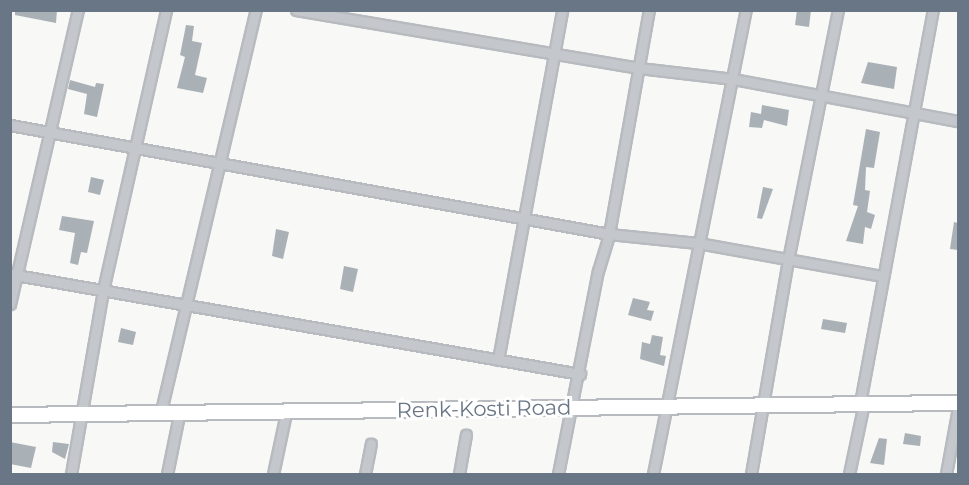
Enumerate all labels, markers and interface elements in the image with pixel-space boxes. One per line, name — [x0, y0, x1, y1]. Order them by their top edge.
street label: Renk-Kosti Road — [396, 395, 572, 423]

